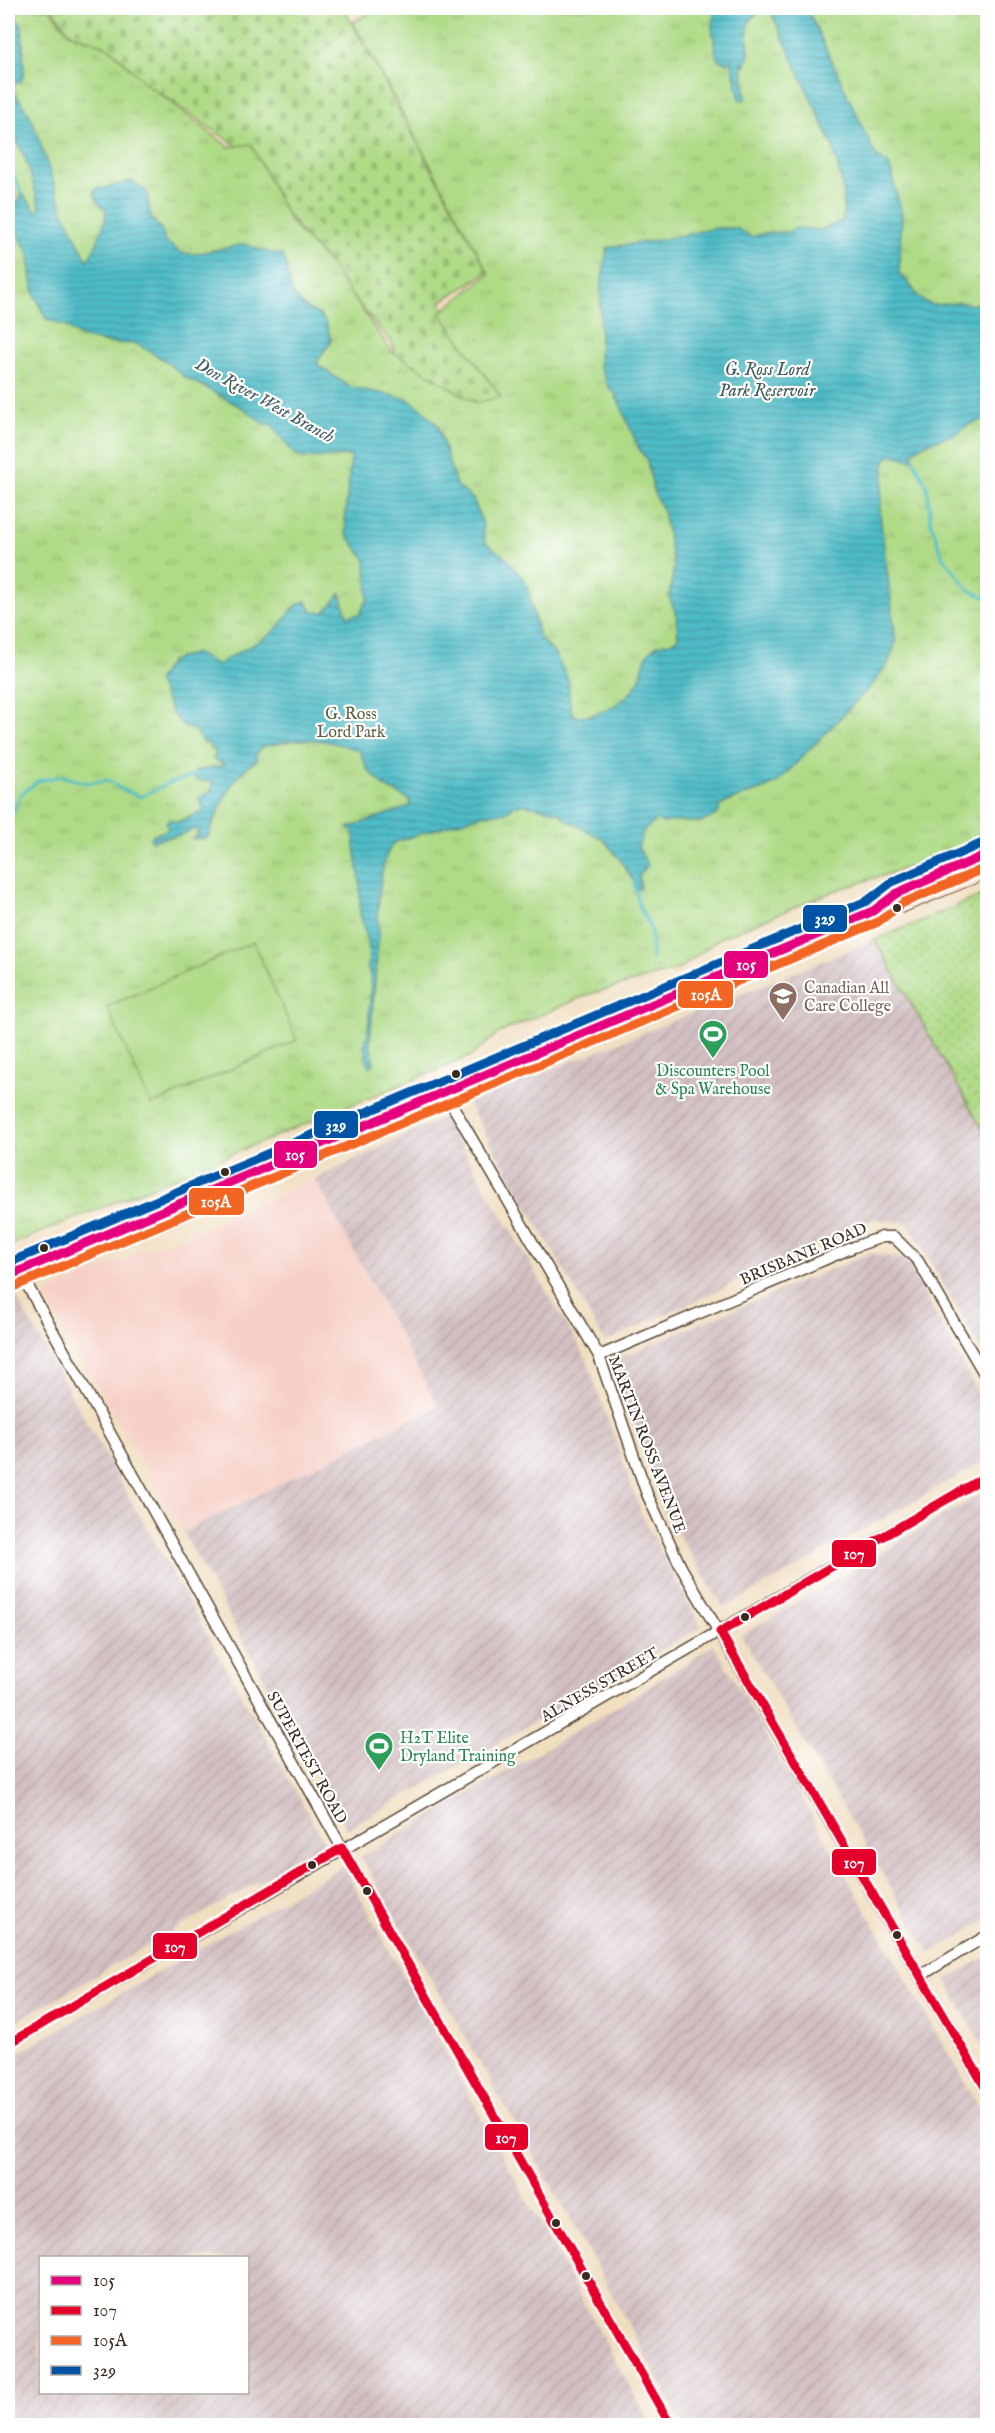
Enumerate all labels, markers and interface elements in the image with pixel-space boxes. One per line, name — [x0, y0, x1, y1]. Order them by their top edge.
water label: Don River West Branch — [191, 354, 338, 449]
water label: G. Ross Lord Park Reservoir — [719, 359, 816, 403]
park label: G. Ross Lord Park — [317, 705, 386, 743]
unlabelled marker — [891, 902, 903, 914]
line badge: 329 — [802, 904, 848, 933]
text: 329 — [815, 910, 835, 930]
line badge: 105 — [723, 950, 769, 979]
text: 105 — [736, 956, 756, 976]
place label: Canadian All Care College — [804, 979, 891, 1017]
line badge: 105A — [677, 980, 734, 1009]
school or university icon: Canadian All Care College — [767, 980, 799, 1022]
text: 105A — [691, 986, 722, 1006]
sports icon: Discounters Pool & Spa Warehouse — [697, 1018, 729, 1060]
place label: Discounters Pool & Spa Warehouse — [655, 1062, 771, 1100]
unlabelled marker — [450, 1068, 462, 1080]
line badge: 329 — [313, 1110, 359, 1139]
text: 329 — [326, 1117, 346, 1137]
line badge: 105 — [273, 1140, 318, 1169]
text: 105 — [285, 1146, 305, 1166]
unlabelled marker — [219, 1166, 231, 1178]
line badge: 105A — [188, 1187, 245, 1216]
text: 105A — [201, 1193, 232, 1213]
street label: BRISBANE ROAD — [737, 1219, 870, 1291]
unlabelled marker — [38, 1242, 50, 1254]
street label: MARTIN ROSS AVENUE — [603, 1353, 689, 1536]
line badge: 107 — [831, 1539, 877, 1568]
text: 107 — [843, 1545, 865, 1565]
unlabelled marker — [739, 1611, 751, 1623]
street label: ALNESS STREET — [537, 1644, 663, 1728]
street label: SUPERTEST ROAD — [262, 1688, 351, 1828]
place label: H2T Elite Dryland Training — [400, 1729, 516, 1767]
sports icon: H2T Elite Dryland Training — [363, 1730, 395, 1772]
line badge: 107 — [831, 1848, 877, 1876]
text: 107 — [843, 1854, 865, 1874]
unlabelled marker — [306, 1859, 318, 1871]
unlabelled marker — [361, 1885, 373, 1897]
unlabelled marker — [891, 1929, 903, 1941]
line badge: 107 — [152, 1932, 198, 1960]
text: 107 — [164, 1938, 186, 1958]
line badge: 107 — [484, 2123, 529, 2151]
text: 107 — [495, 2129, 517, 2149]
unlabelled marker — [550, 2217, 562, 2229]
legend — [39, 2256, 249, 2394]
text: 105 — [93, 2270, 115, 2293]
unlabelled marker — [580, 2270, 592, 2282]
text: 107 — [93, 2300, 117, 2323]
text: 105A — [93, 2330, 128, 2353]
text: 329 — [93, 2360, 116, 2383]

